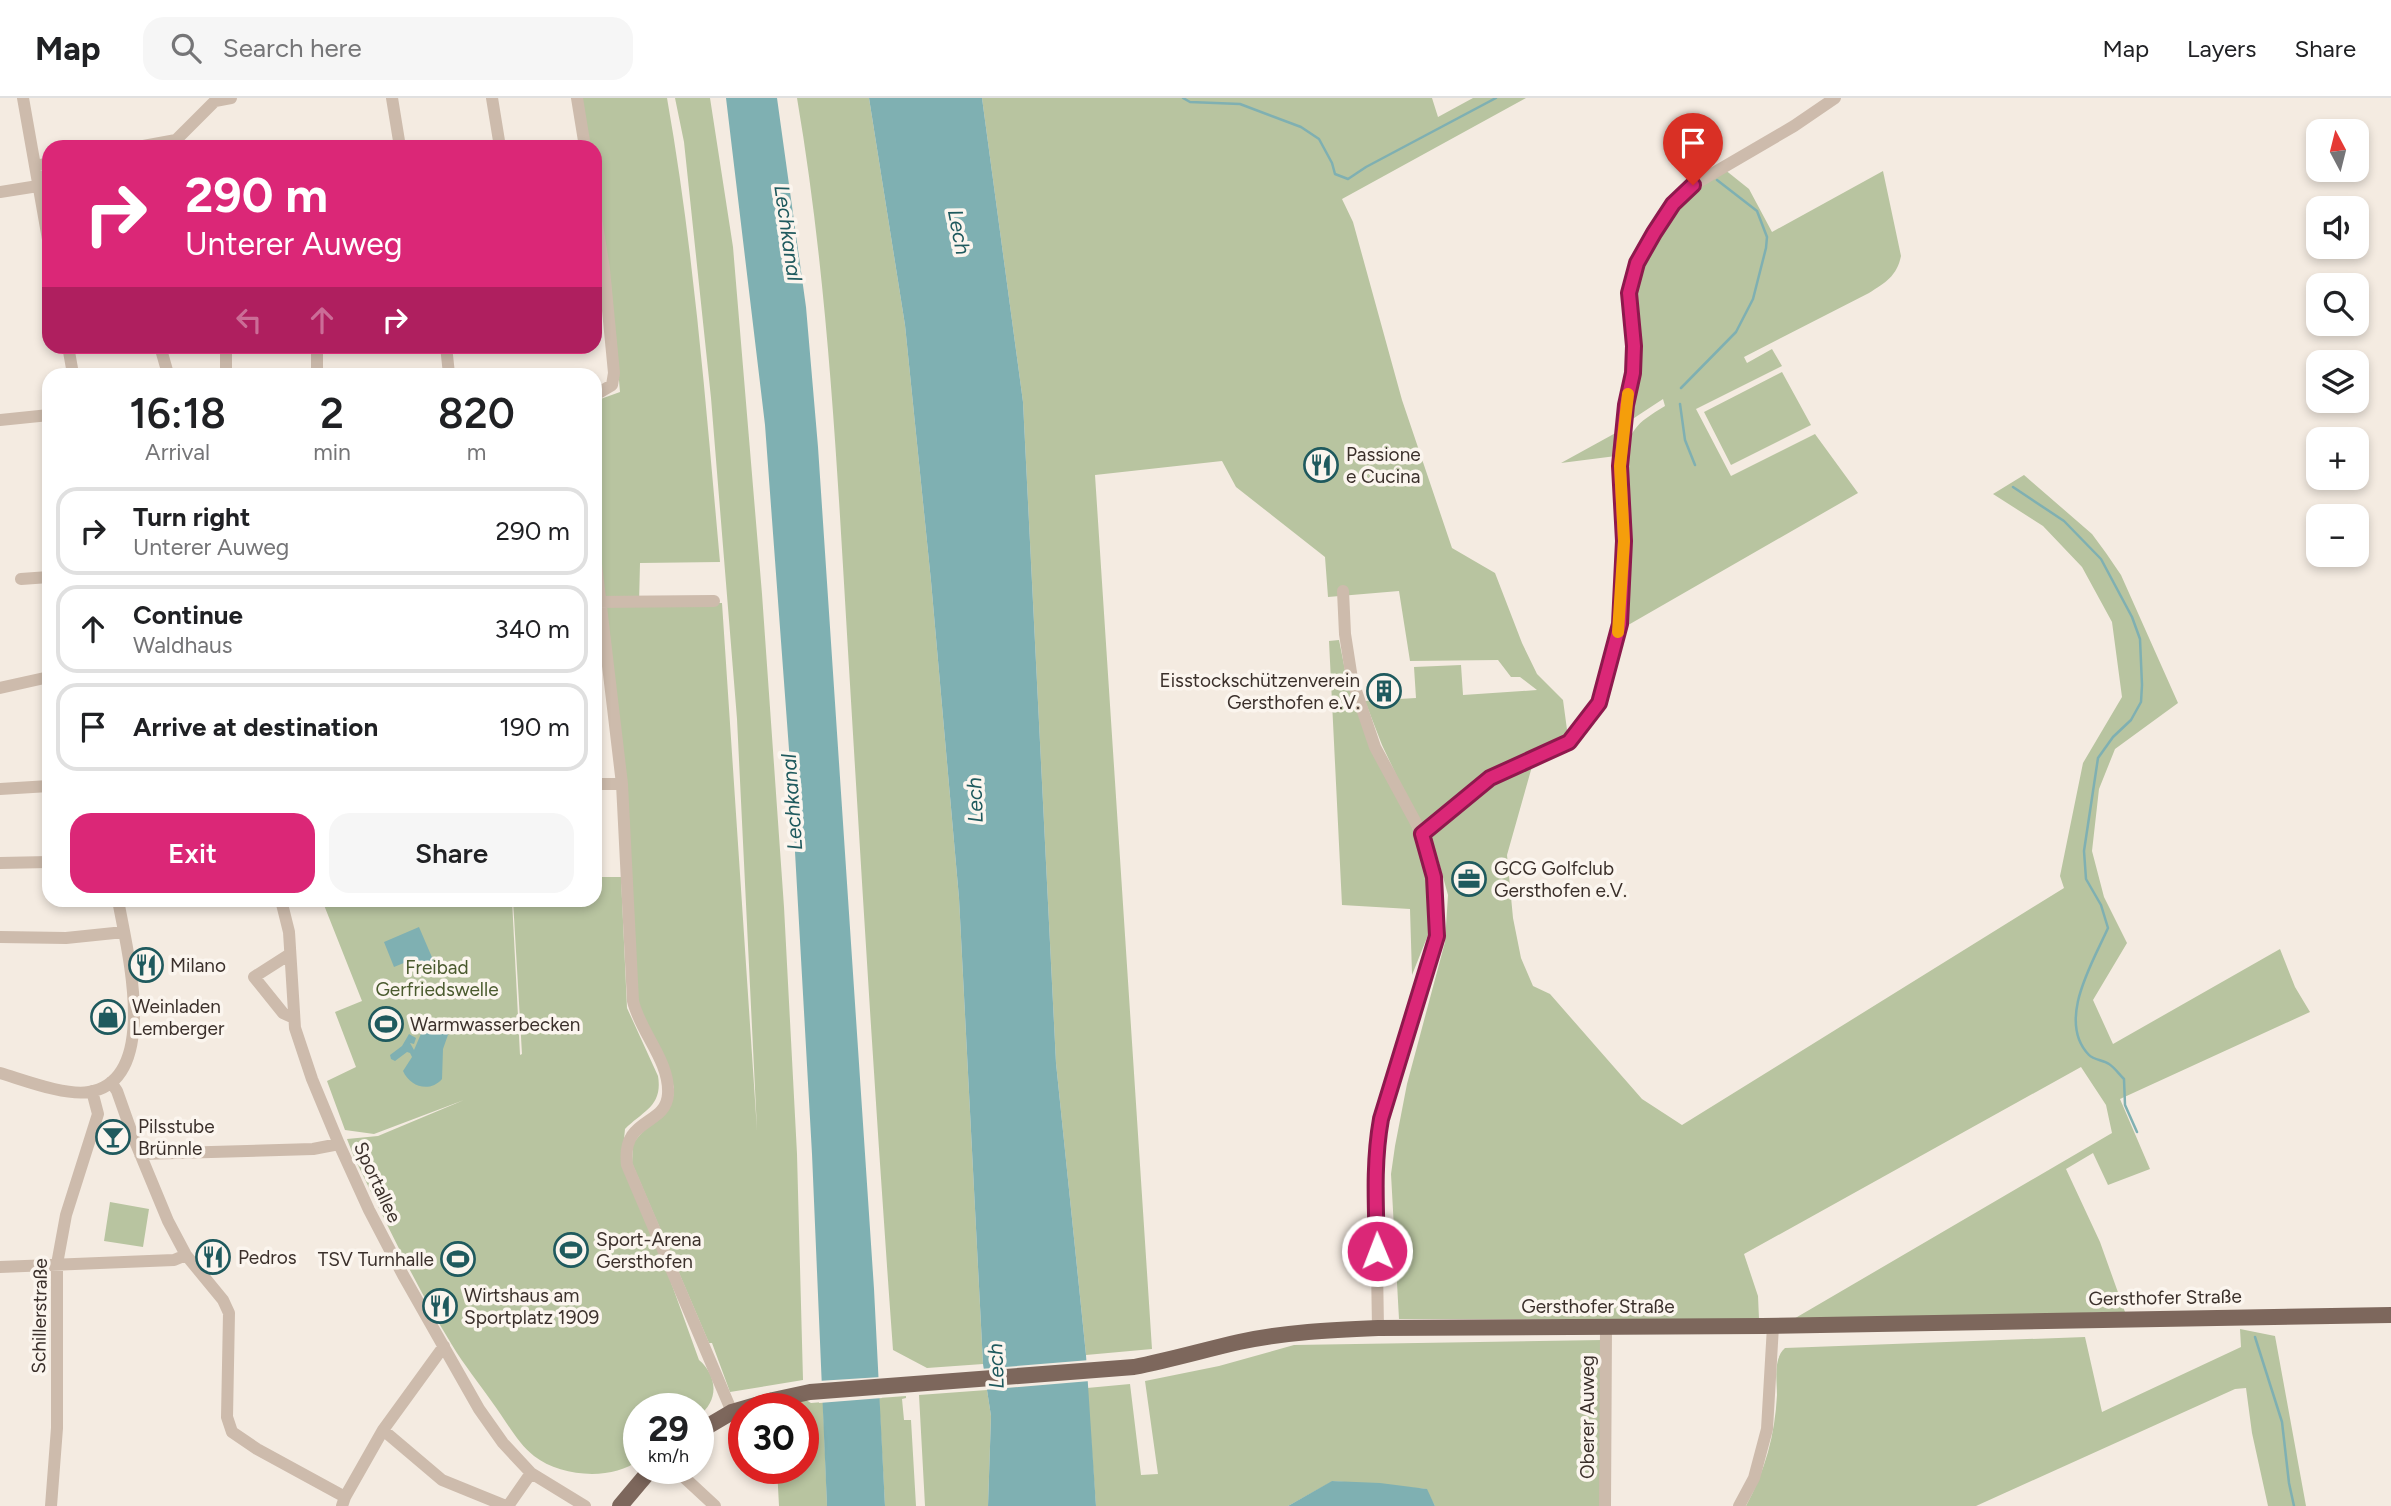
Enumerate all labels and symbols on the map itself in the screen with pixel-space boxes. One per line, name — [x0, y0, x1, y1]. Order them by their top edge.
pin — [1663, 113, 1723, 185]
north arrow — [2306, 119, 2370, 182]
water label: Lechkanal — [769, 183, 808, 283]
water label: Lech — [943, 207, 976, 257]
place label: Passione e Cucina — [1346, 443, 1421, 488]
restaurant icon: Passione e Cucina — [1302, 446, 1340, 484]
place label: Eisstockschützenverein Gersthofen e.V. — [1159, 669, 1360, 714]
building icon: Eisstockschützenverein Gersthofen e.V. — [1365, 672, 1403, 710]
water label: Lechkanal — [776, 753, 807, 851]
water label: Lech — [961, 777, 988, 823]
place label: GCG Golfclub Gersthofen e.V. — [1494, 857, 1627, 902]
office icon: GCG Golfclub Gersthofen e.V. — [1450, 860, 1488, 898]
restaurant icon: Milano — [127, 946, 165, 984]
place label: Milano — [170, 954, 226, 977]
park label: Freibad Gerfriedswelle — [375, 956, 499, 1001]
place label: Weinladen Lemberger — [132, 995, 225, 1040]
shop icon: Weinladen Lemberger — [89, 998, 127, 1036]
sports icon: Warmwasserbecken — [367, 1005, 405, 1043]
place label: Warmwasserbecken — [410, 1013, 580, 1036]
place label: Pilsstube Brünnle — [138, 1115, 215, 1160]
bar icon: Pilsstube Brünnle — [94, 1118, 132, 1156]
street label: Sportallee — [349, 1138, 406, 1226]
position arrow — [1340, 1214, 1414, 1288]
place label: Sport-Arena Gersthofen — [596, 1228, 701, 1273]
sports icon: Sport-Arena Gersthofen — [552, 1231, 590, 1269]
restaurant icon: Pedros — [194, 1238, 232, 1276]
sports icon: TSV Turnhalle — [439, 1240, 477, 1278]
place label: Pedros — [238, 1246, 297, 1269]
place label: TSV Turnhalle — [318, 1248, 434, 1271]
street label: Schillerstraße — [27, 1258, 52, 1374]
place label: Wirtshaus am Sportplatz 1909 — [464, 1284, 599, 1329]
street label: Gersthofer Straße — [2088, 1285, 2242, 1310]
restaurant icon: Wirtshaus am Sportplatz 1909 — [421, 1287, 459, 1325]
street label: Gersthofer Straße — [1521, 1295, 1675, 1318]
water label: Lech — [982, 1343, 1009, 1389]
street label: Oberer Auweg — [1576, 1355, 1599, 1479]
speed limit sign: 30 — [728, 1393, 819, 1484]

